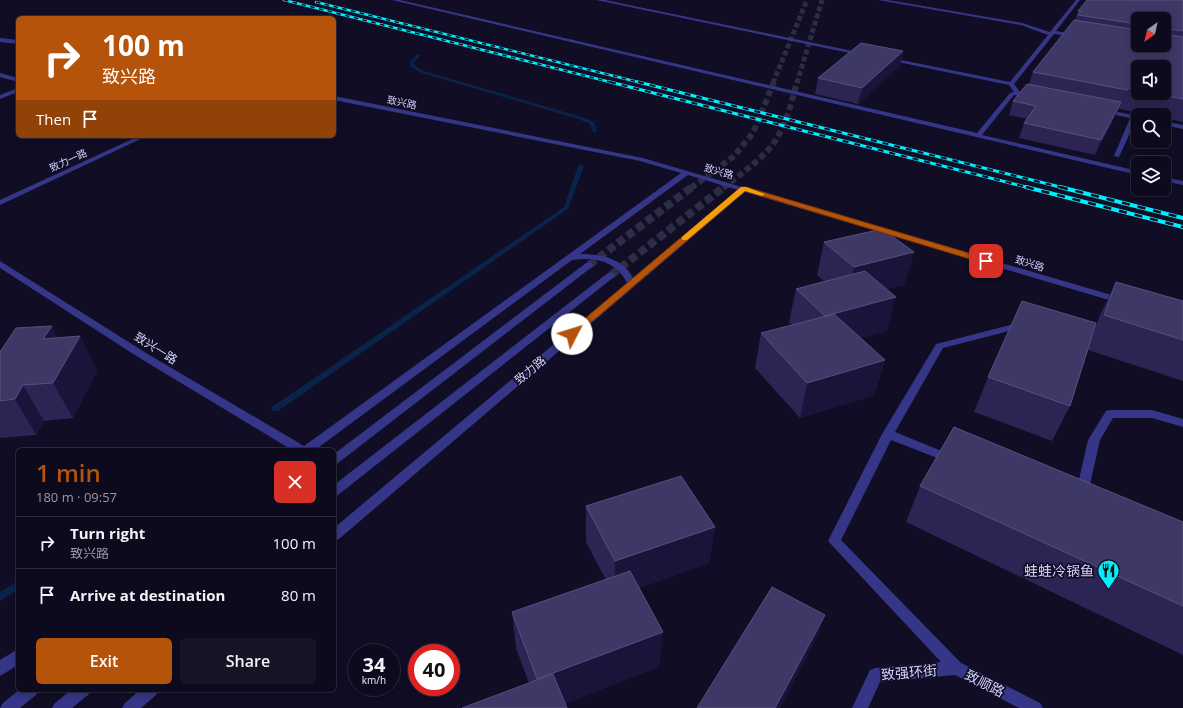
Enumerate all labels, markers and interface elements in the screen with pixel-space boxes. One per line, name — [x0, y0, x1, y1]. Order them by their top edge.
north arrow — [1131, 12, 1171, 52]
map controls — [1131, 12, 1171, 196]
text: 100 m — [102, 26, 185, 64]
icon: right — [36, 32, 88, 84]
button: sound — [1131, 60, 1171, 100]
text: 致兴路 — [102, 64, 156, 88]
street label: 致兴路 — [386, 92, 418, 112]
icon: arrive — [79, 108, 101, 130]
button: search — [1131, 108, 1171, 148]
text: Then — [36, 109, 71, 129]
street label: 致力一路 — [47, 145, 89, 175]
button: layers — [1131, 156, 1171, 196]
street label: 致兴路 — [703, 160, 735, 182]
pin — [969, 244, 1003, 278]
icon: arrive — [975, 250, 997, 272]
street label: 致兴路 — [1014, 252, 1046, 274]
position arrow — [551, 313, 593, 355]
street label: 致兴一路 — [131, 328, 181, 368]
street label: 致力路 — [511, 352, 549, 388]
text: 1 min — [36, 456, 101, 489]
button: close — [274, 461, 316, 503]
text: 180 m · 09:57 — [36, 488, 117, 506]
text: Turn right — [70, 523, 145, 543]
icon: right — [36, 532, 58, 554]
text: 100 m — [272, 533, 316, 553]
text: 致兴路 — [70, 544, 109, 562]
restaurant icon: 蛙蛙冷锅鱼 — [1096, 557, 1122, 590]
place label: 蛙蛙冷锅鱼 — [1024, 561, 1094, 580]
icon: arrive — [36, 584, 58, 606]
text: Arrive at destination — [70, 585, 225, 605]
text: 80 m — [281, 585, 316, 605]
button: Exit — [36, 638, 172, 684]
button: Share — [180, 638, 316, 684]
speed limit sign: 40 — [408, 644, 460, 696]
text: 34 — [363, 651, 385, 678]
street label: 致强环街 — [880, 660, 938, 684]
street label: 致顺路 — [962, 665, 1008, 701]
text: km/h — [362, 673, 386, 687]

